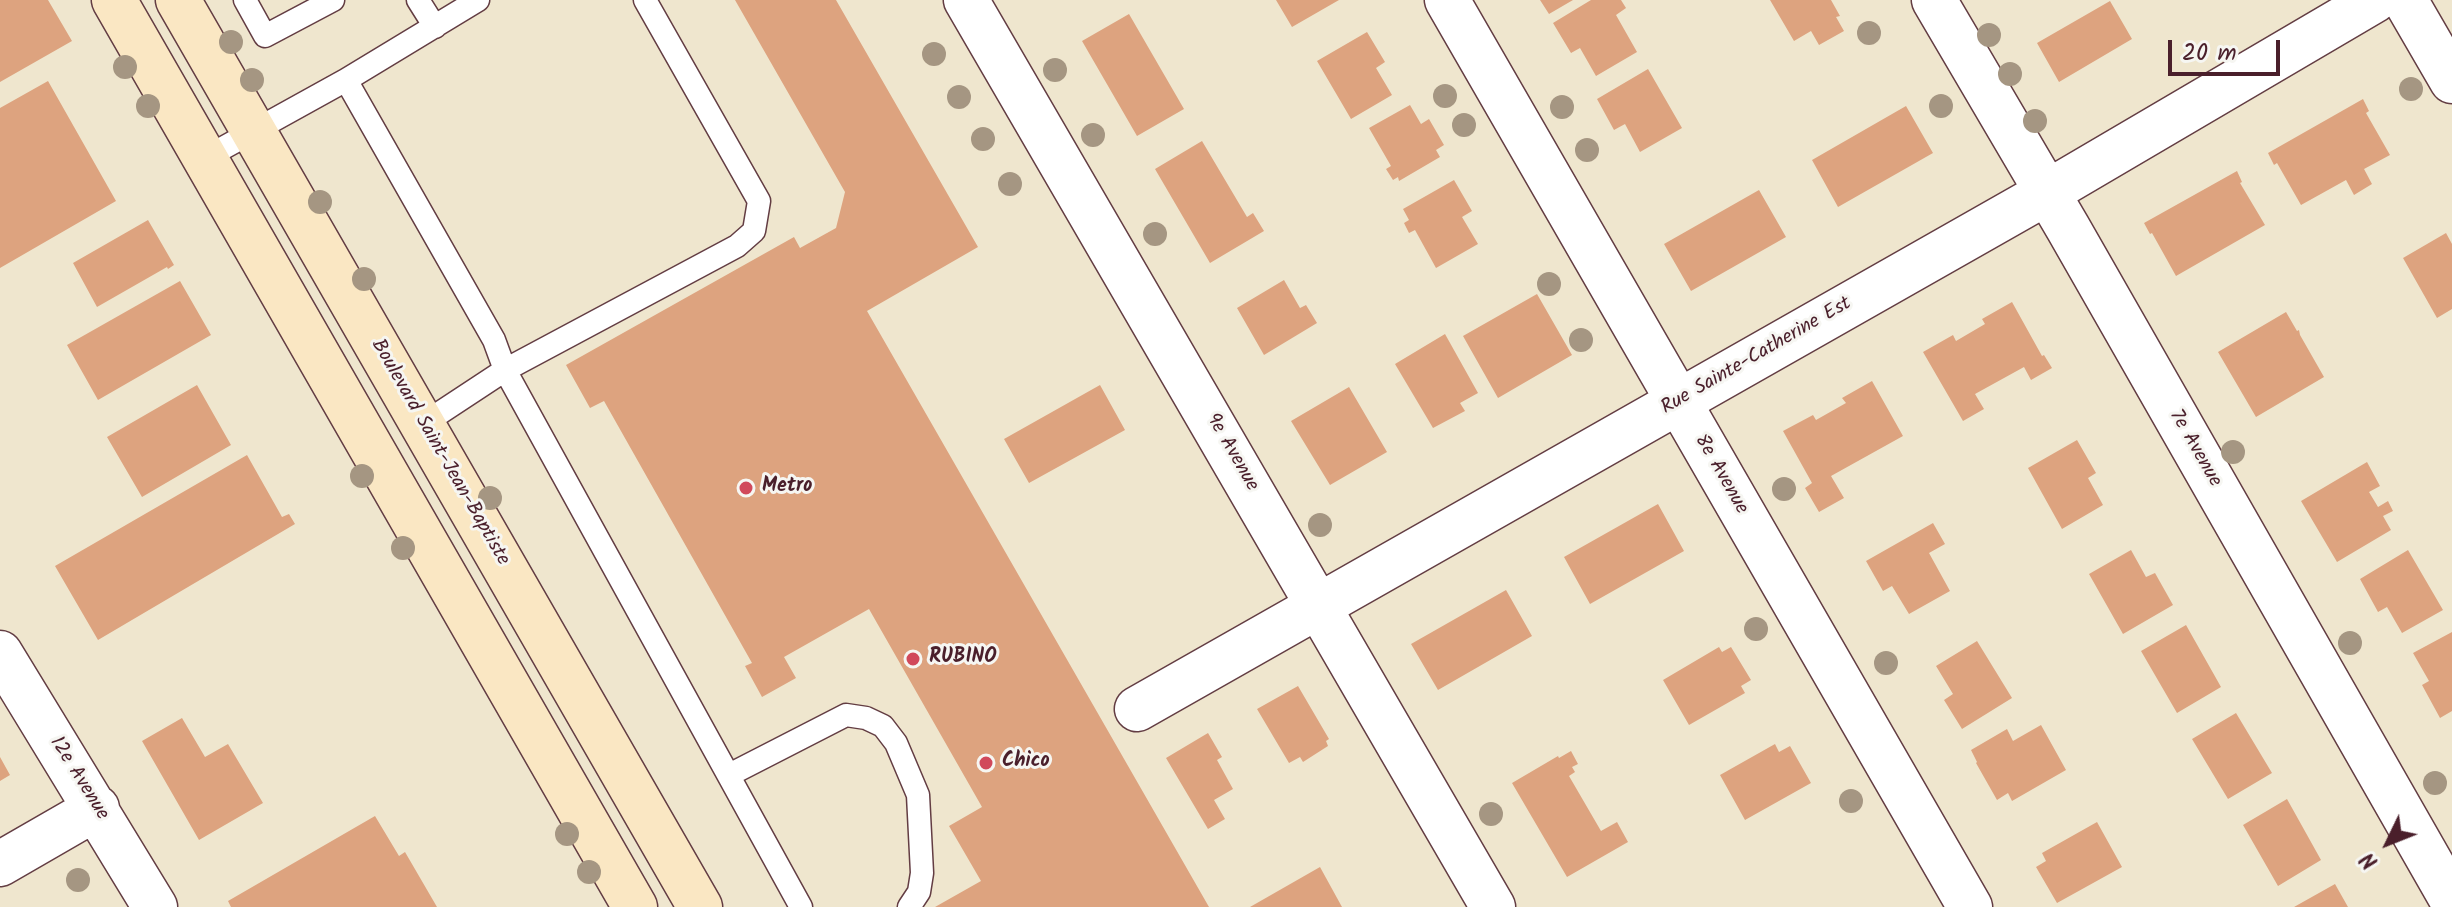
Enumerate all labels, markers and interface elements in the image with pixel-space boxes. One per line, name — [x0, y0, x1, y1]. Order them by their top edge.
scale bar — [2172, 24, 2284, 74]
text: 20 m — [2182, 34, 2237, 73]
street label: Rue Sainte-Catherine Est — [1658, 293, 1856, 421]
street label: Boulevard Saint-Jean-Baptiste — [364, 336, 514, 570]
street label: 7e Avenue — [2162, 406, 2226, 492]
street label: 9e Avenue — [1199, 410, 1263, 496]
street label: 8e Avenue — [1688, 431, 1752, 519]
place label: Metro — [762, 476, 812, 500]
marker: Metro — [737, 479, 755, 497]
place label: RUBINO — [929, 647, 997, 671]
marker: RUBINO — [904, 650, 922, 668]
street label: 12e Avenue — [43, 733, 113, 825]
place label: Chico — [1002, 751, 1050, 775]
marker: Chico — [977, 754, 995, 772]
north arrow — [2348, 803, 2428, 883]
text: N — [2353, 843, 2388, 877]

